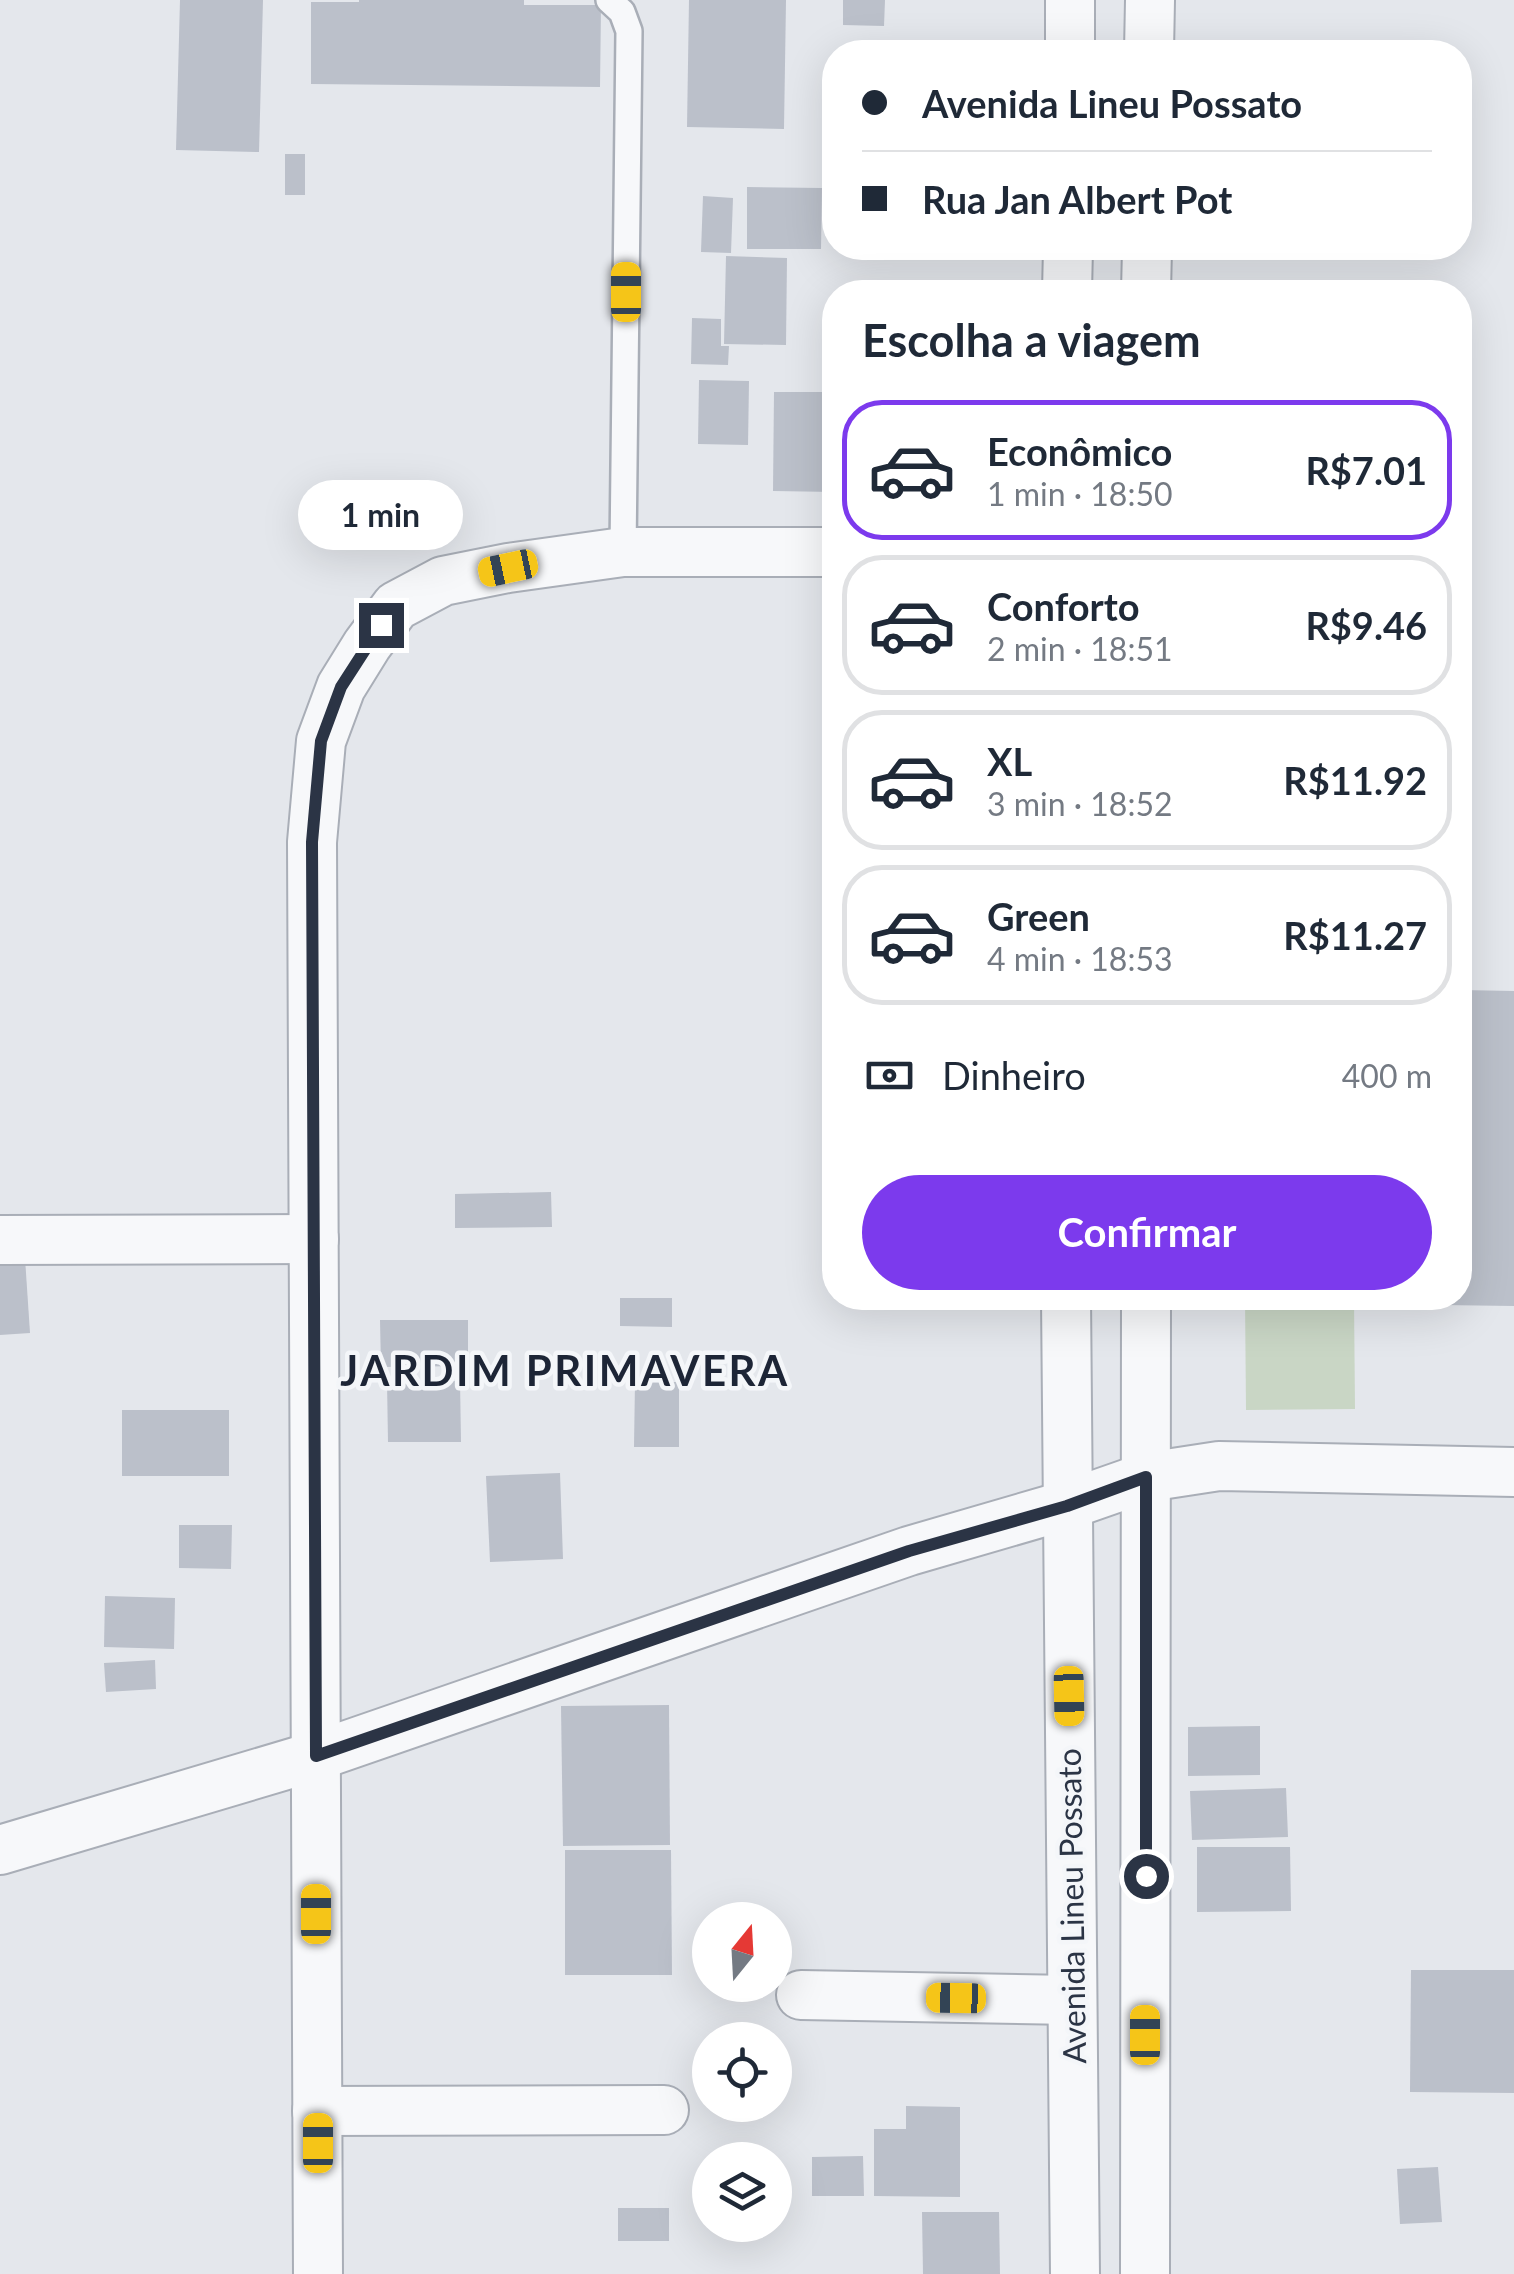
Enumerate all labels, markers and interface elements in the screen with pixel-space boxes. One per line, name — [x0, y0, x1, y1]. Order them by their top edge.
text: Avenida Lineu Possato — [922, 80, 1302, 126]
text: Rua Jan Albert Pot — [922, 176, 1232, 222]
car — [611, 262, 641, 322]
text: Escolha a viagem — [862, 313, 1201, 367]
icon: car — [867, 425, 957, 515]
text: Econômico — [987, 428, 1172, 474]
text: R$7.01 — [1305, 447, 1427, 493]
text: 1 min · 18:50 — [987, 474, 1173, 513]
callout: 1 min — [298, 480, 464, 550]
text: 1 min — [341, 495, 420, 534]
car — [476, 547, 540, 589]
icon: car — [867, 580, 957, 670]
text: Conforto — [987, 583, 1140, 629]
text: R$9.46 — [1305, 602, 1427, 648]
route end — [359, 603, 404, 648]
text: 2 min · 18:51 — [987, 629, 1173, 668]
icon: car — [867, 735, 957, 825]
text: XL — [987, 738, 1032, 784]
text: R$11.92 — [1283, 757, 1427, 803]
text: 3 min · 18:52 — [987, 784, 1173, 823]
icon: car — [867, 890, 957, 980]
text: Green — [987, 893, 1090, 939]
text: R$11.27 — [1283, 912, 1427, 958]
text: 4 min · 18:53 — [987, 939, 1173, 978]
icon: cash — [862, 1048, 917, 1103]
text: Dinheiro — [942, 1052, 1086, 1098]
text: 400 m — [1342, 1056, 1432, 1095]
button: Confirmar — [862, 1175, 1432, 1290]
district label: JARDIM PRIMAVERA — [340, 1345, 790, 1395]
car — [1053, 1666, 1085, 1726]
street label: Avenida Lineu Possato — [1049, 1748, 1093, 2064]
route start — [1124, 1854, 1169, 1899]
car — [301, 1884, 331, 1944]
north arrow — [692, 1902, 792, 2002]
map controls — [692, 1902, 792, 2242]
car — [926, 1982, 986, 2014]
car — [1130, 2005, 1160, 2065]
button: locate — [692, 2022, 792, 2122]
car — [303, 2113, 333, 2173]
button: layers — [692, 2142, 792, 2242]

